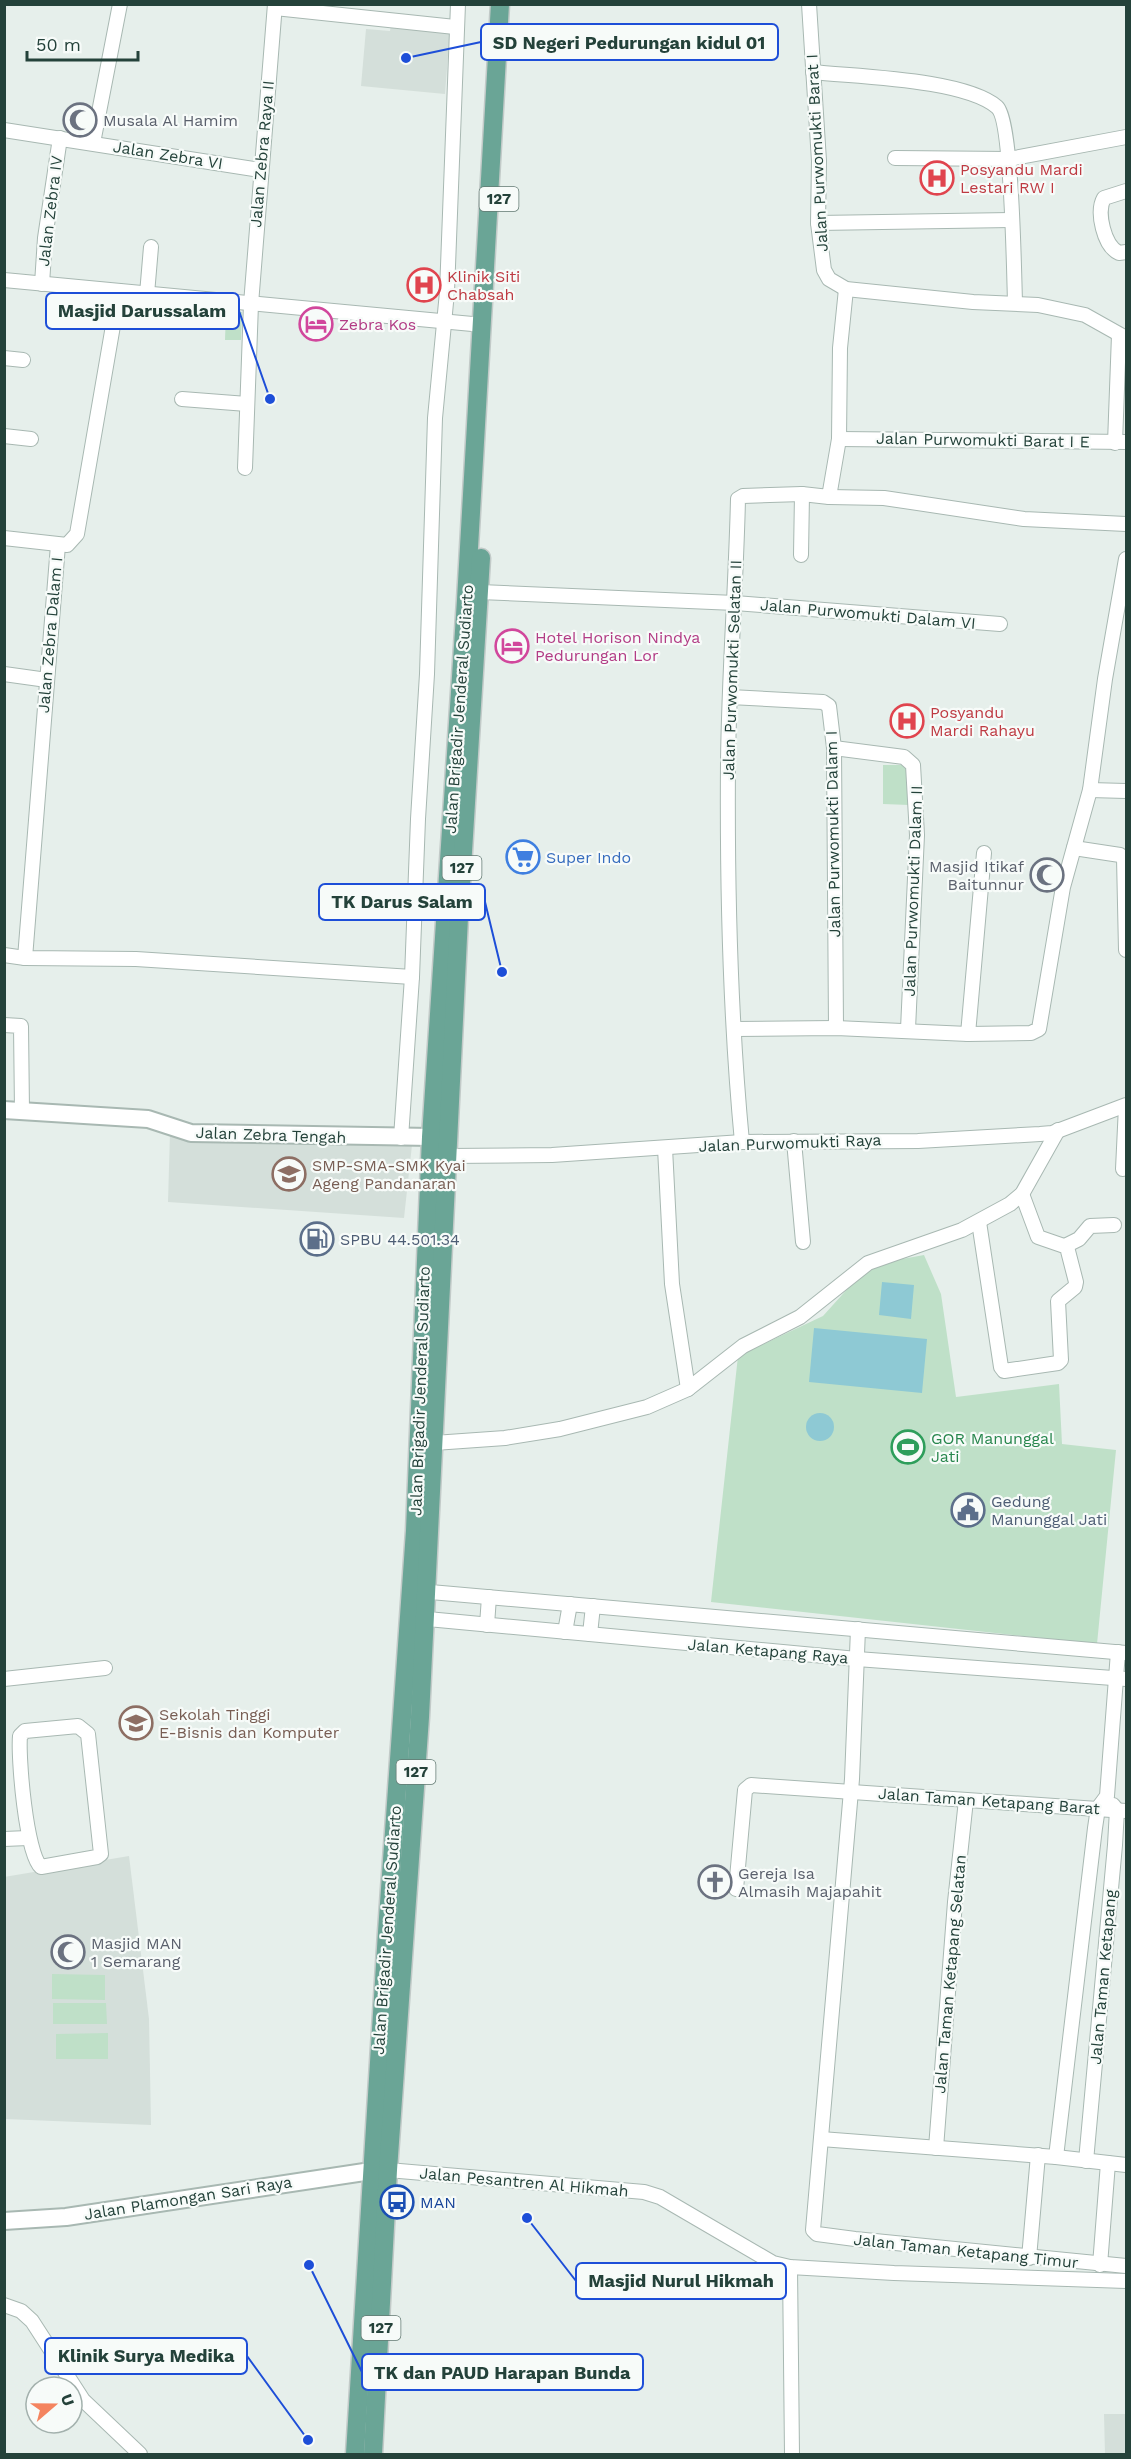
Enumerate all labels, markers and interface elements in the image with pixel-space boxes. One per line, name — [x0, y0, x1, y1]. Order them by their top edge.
scale bar — [27, 24, 138, 62]
callout: SD Negeri Pedurungan kidul 01 — [481, 24, 778, 60]
text: SD Negeri Pedurungan kidul 01 — [493, 32, 765, 53]
text: 50 m — [36, 34, 81, 55]
street label: Jalan Purwomukti Barat I — [802, 54, 832, 252]
street label: Jalan Zebra Raya II — [246, 80, 278, 228]
mosque icon: Musala Al Hamim — [62, 102, 98, 138]
place label: Musala Al Hamim — [103, 111, 238, 130]
street label: Jalan Zebra VI — [112, 137, 224, 173]
street label: Jalan Zebra IV — [34, 154, 66, 268]
hospital icon: Posyandu Mardi Lestari RW I — [919, 160, 955, 196]
place label: Posyandu Mardi Lestari RW I — [960, 160, 1083, 197]
road number: 127 — [480, 187, 518, 211]
hospital icon: Klinik Siti Chabsah — [406, 267, 442, 303]
place label: Klinik Siti Chabsah — [447, 267, 520, 304]
callout: Masjid Darussalam — [46, 293, 239, 329]
text: Masjid Darussalam — [58, 300, 226, 321]
hotel icon: Zebra Kos — [298, 306, 334, 342]
place label: Zebra Kos — [339, 315, 416, 334]
street label: Jalan Purwomukti Barat I E — [876, 429, 1090, 451]
street label: Jalan Zebra Dalam I — [34, 556, 66, 714]
street label: Jalan Purwomukti Selatan II — [719, 560, 745, 780]
street label: Jalan Brigadir Jenderal Sudiarto — [441, 584, 477, 834]
street label: Jalan Purwomukti Dalam VI — [759, 595, 977, 633]
hotel icon: Hotel Horison Nindya Pedurungan Lor — [494, 628, 530, 664]
place label: Hotel Horison Nindya Pedurungan Lor — [535, 628, 700, 665]
hospital icon: Posyandu Mardi Rahayu — [889, 703, 925, 739]
place label: Posyandu Mardi Rahayu — [930, 703, 1035, 740]
street label: Jalan Purwomukti Dalam I — [822, 731, 844, 937]
street label: Jalan Purwomukti Dalam II — [900, 785, 926, 997]
supermarket icon: Super Indo — [505, 839, 541, 875]
place label: Super Indo — [546, 848, 631, 867]
road number: 127 — [442, 856, 482, 880]
place label: Masjid Itikaf Baitunnur — [929, 857, 1025, 894]
mosque icon: Masjid Itikaf Baitunnur — [1029, 857, 1065, 893]
callout: TK Darus Salam — [319, 884, 485, 920]
text: TK Darus Salam — [331, 891, 473, 912]
street label: Jalan Zebra Tengah — [195, 1123, 347, 1147]
street label: Jalan Purwomukti Raya — [698, 1130, 882, 1156]
school or university icon: SMP-SMA-SMK Kyai Ageng Pandanaran — [271, 1156, 307, 1192]
place label: SMP-SMA-SMK Kyai Ageng Pandanaran — [312, 1156, 466, 1193]
fuel station icon: SPBU 44.501.34 — [299, 1221, 335, 1257]
place label: SPBU 44.501.34 — [340, 1230, 460, 1249]
street label: Jalan Brigadir Jenderal Sudiarto — [406, 1266, 434, 1516]
sports icon: GOR Manunggal Jati — [890, 1429, 926, 1465]
place label: GOR Manunggal Jati — [931, 1429, 1054, 1466]
public building icon: Gedung Manunggal Jati — [950, 1492, 986, 1528]
place label: Gedung Manunggal Jati — [991, 1492, 1107, 1529]
street label: Jalan Ketapang Raya — [687, 1635, 849, 1667]
school or university icon: Sekolah Tinggi E-Bisnis dan Komputer — [118, 1705, 154, 1741]
place label: Sekolah Tinggi E-Bisnis dan Komputer — [159, 1705, 340, 1742]
road number: 127 — [396, 1760, 436, 1784]
street label: Jalan Taman Ketapang Barat — [877, 1784, 1101, 1818]
street label: Jalan Brigadir Jenderal Sudiarto — [369, 1805, 405, 2055]
street label: Jalan Taman Ketapang Selatan — [930, 1854, 970, 2094]
church icon: Gereja Isa Almasih Majapahit — [697, 1864, 733, 1900]
place label: Gereja Isa Almasih Majapahit — [738, 1864, 882, 1901]
street label: Jalan Taman Ketapang — [1086, 1888, 1120, 2065]
mosque icon: Masjid MAN 1 Semarang — [50, 1934, 86, 1970]
place label: Masjid MAN 1 Semarang — [91, 1934, 182, 1971]
street label: Jalan Pesantren Al Hikmah — [419, 2163, 629, 2201]
street label: Jalan Plamongan Sari Raya — [83, 2172, 293, 2224]
bus stop icon: MAN — [379, 2184, 415, 2220]
place label: MAN — [420, 2193, 456, 2212]
street label: Jalan Taman Ketapang Timur — [853, 2230, 1080, 2272]
callout: Masjid Nurul Hikmah — [576, 2263, 786, 2299]
text: Masjid Nurul Hikmah — [588, 2270, 774, 2291]
road number: 127 — [362, 2316, 400, 2340]
callout: Klinik Surya Medika — [45, 2338, 247, 2374]
text: Klinik Surya Medika — [58, 2345, 235, 2366]
callout: TK dan PAUD Harapan Bunda — [362, 2354, 643, 2390]
text: TK dan PAUD Harapan Bunda — [374, 2362, 631, 2383]
north arrow — [24, 2375, 84, 2435]
text: U — [57, 2391, 78, 2409]

